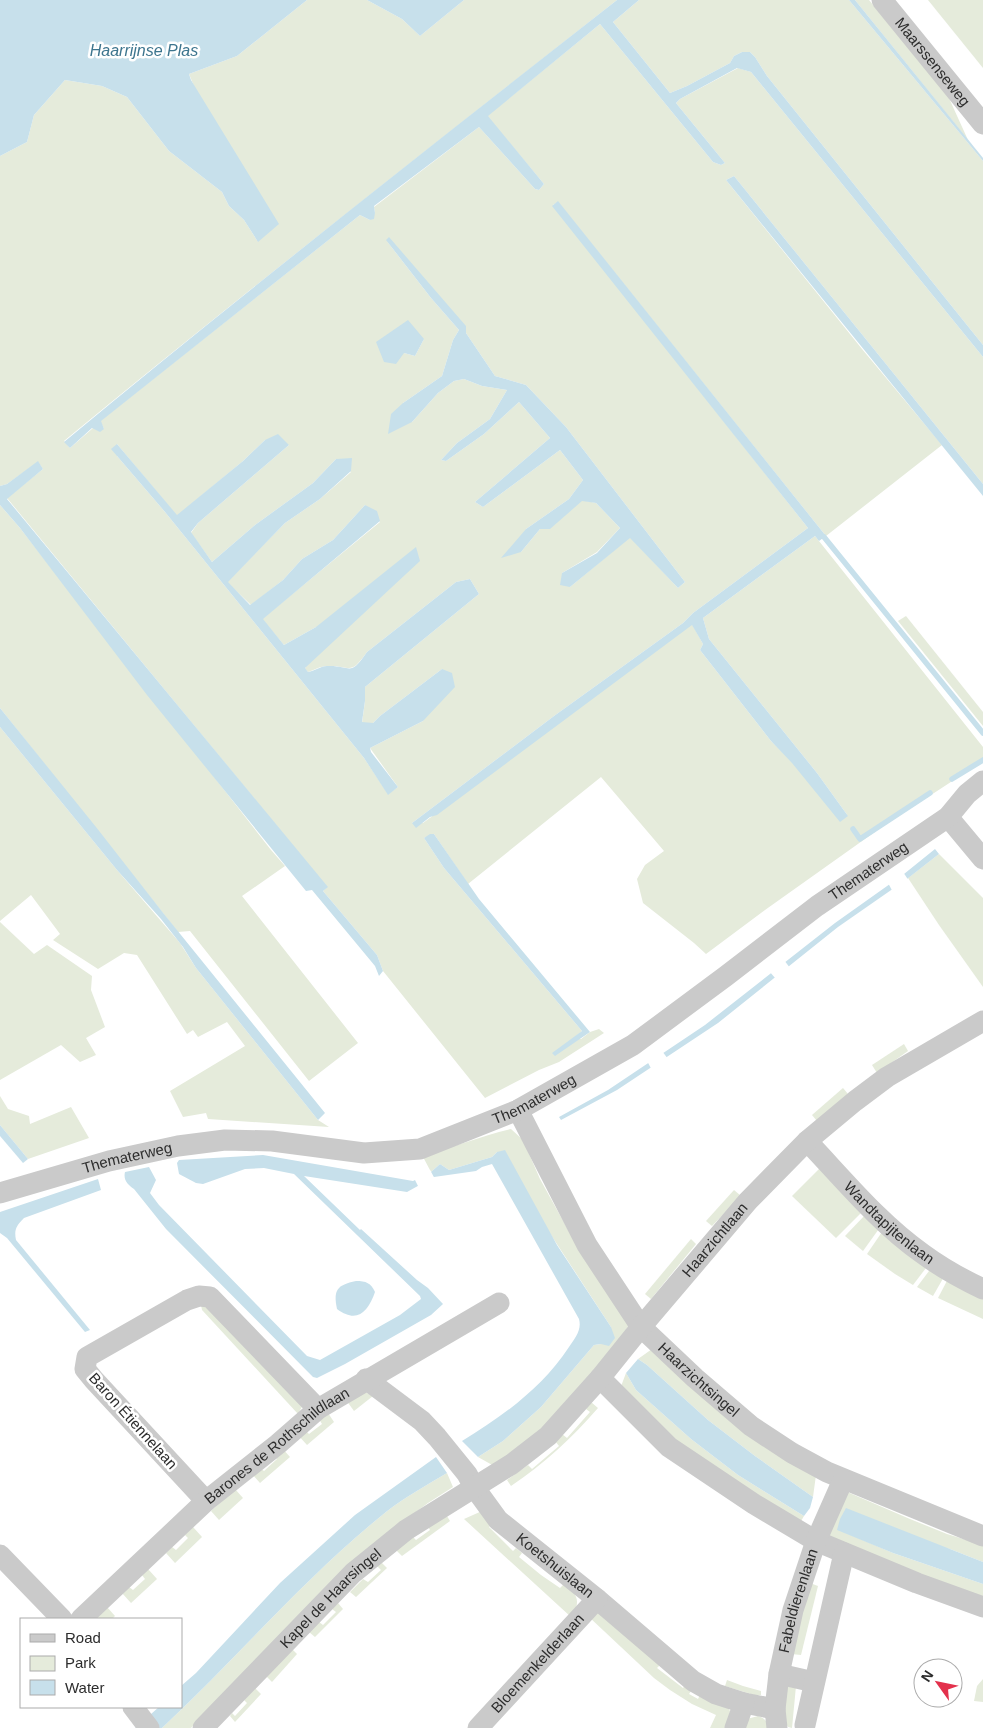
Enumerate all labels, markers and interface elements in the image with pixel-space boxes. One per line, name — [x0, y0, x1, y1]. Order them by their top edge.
street label: Maarssenseweg — [892, 14, 974, 109]
water label: Haarrijnse Plas — [90, 42, 198, 59]
street label: Thematerweg — [826, 838, 911, 903]
street label: Thematerweg — [490, 1070, 578, 1127]
street label: Thematerweg — [80, 1139, 174, 1176]
street label: Wandtapijtenlaan — [841, 1178, 938, 1267]
street label: Haarzichtlaan — [678, 1199, 751, 1280]
street label: Haarzichtsingel — [655, 1339, 743, 1420]
street label: Baron Étiennelaan — [86, 1369, 181, 1472]
street label: Barones de Rothschildlaan — [201, 1384, 352, 1507]
street label: Koetshuislaan — [513, 1529, 597, 1601]
street label: Kapel de Haarsingel — [276, 1545, 384, 1651]
street label: Fabeldierenlaan — [775, 1546, 821, 1654]
street label: Bloemenkelderlaan — [487, 1610, 587, 1716]
legend — [20, 1618, 182, 1708]
text: Road — [65, 1629, 101, 1646]
text: Park — [65, 1654, 96, 1671]
north arrow — [913, 1658, 963, 1708]
text: N — [918, 1667, 937, 1685]
text: Water — [65, 1679, 104, 1696]

